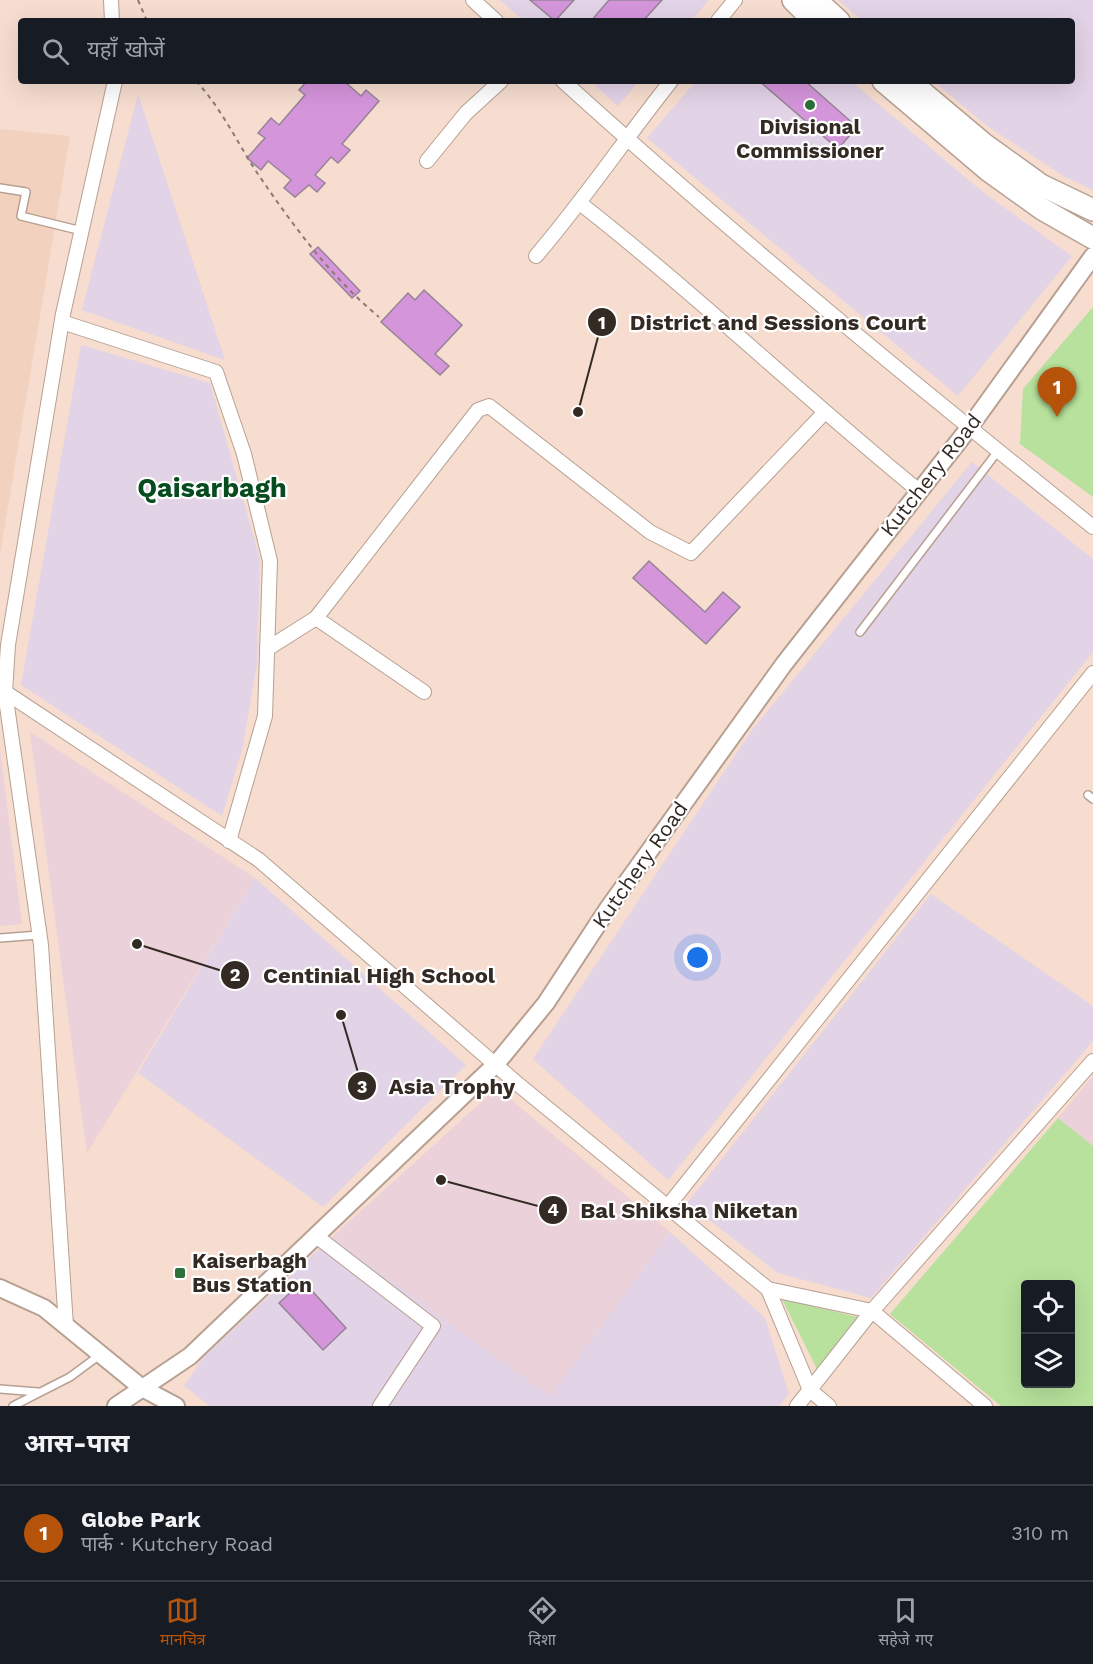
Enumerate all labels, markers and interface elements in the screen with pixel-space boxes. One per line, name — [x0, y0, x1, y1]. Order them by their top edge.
search box — [18, 18, 1075, 84]
icon: search — [39, 35, 72, 68]
text: यहाँ खोजें — [87, 37, 165, 62]
marker: Divisional Commissioner — [803, 98, 817, 112]
place label: Divisional Commissioner — [736, 114, 884, 163]
callout: District and Sessions Court — [587, 302, 938, 342]
text: District and Sessions Court — [630, 310, 927, 335]
text: 1 — [598, 312, 606, 333]
pin: 1 — [1038, 368, 1076, 417]
street label: Kutchery Road — [875, 408, 986, 541]
district label: Qaisarbagh — [137, 472, 287, 504]
street label: Kutchery Road — [587, 796, 693, 933]
your location — [683, 943, 712, 972]
callout: Centinial High School — [220, 955, 507, 995]
text: Centinial High School — [263, 963, 496, 988]
text: 2 — [230, 964, 240, 985]
callout: Asia Trophy — [347, 1066, 528, 1106]
text: Asia Trophy — [389, 1074, 516, 1099]
text: 3 — [357, 1076, 367, 1097]
callout: Bal Shiksha Niketan — [538, 1190, 810, 1230]
text: Bal Shiksha Niketan — [580, 1198, 798, 1223]
text: 4 — [547, 1199, 559, 1220]
place label: Kaiserbagh Bus Station — [192, 1248, 312, 1297]
marker: Kaiserbagh Bus Station — [173, 1266, 187, 1280]
map controls — [1021, 1280, 1075, 1388]
button: locate — [1021, 1280, 1075, 1334]
button: layers — [1021, 1334, 1075, 1388]
text: आस-पास — [24, 1428, 130, 1458]
text: Globe Park — [81, 1507, 201, 1532]
text: 1 — [39, 1521, 48, 1545]
text: 310 m — [1011, 1521, 1069, 1545]
text: पार्क · Kutchery Road — [81, 1532, 273, 1556]
tab: मानचित्र — [160, 1594, 206, 1652]
tab: दिशा — [526, 1594, 559, 1652]
tab: सहेजे गए — [879, 1594, 933, 1652]

